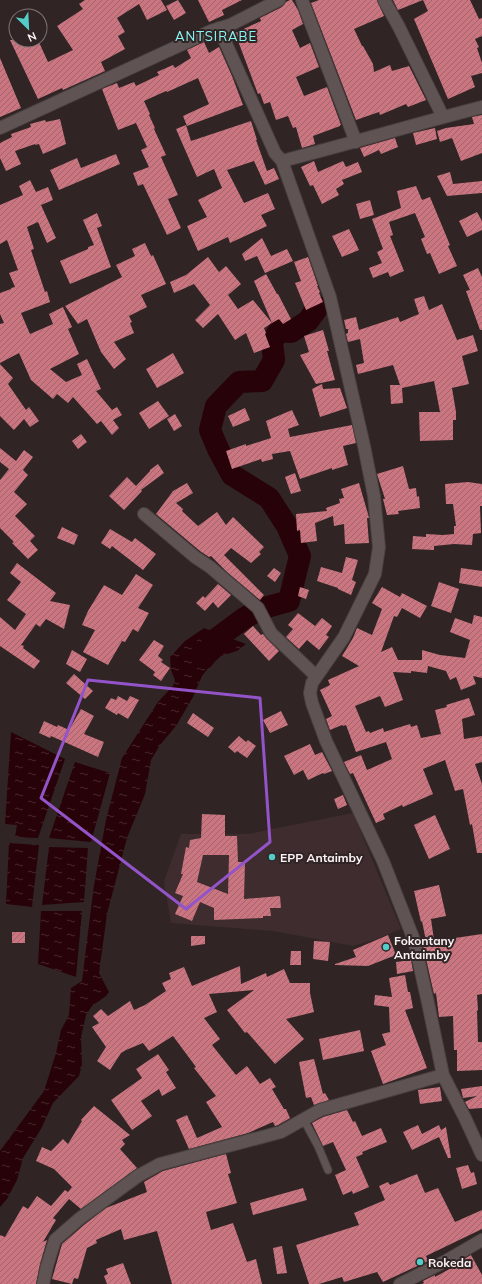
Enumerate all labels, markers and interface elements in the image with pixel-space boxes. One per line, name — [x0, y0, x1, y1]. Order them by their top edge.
north arrow — [8, 8, 48, 48]
district label: ANTSIRABE — [175, 28, 257, 44]
text: N — [25, 29, 39, 45]
place label: EPP Antaimby — [280, 850, 363, 865]
marker: EPP Antaimby — [267, 852, 277, 862]
place label: Fokontany Antaimby — [394, 933, 455, 962]
marker: Fokontany Antaimby — [381, 942, 391, 952]
place label: Rokeda — [428, 1255, 471, 1270]
marker: Rokeda — [415, 1257, 425, 1267]

